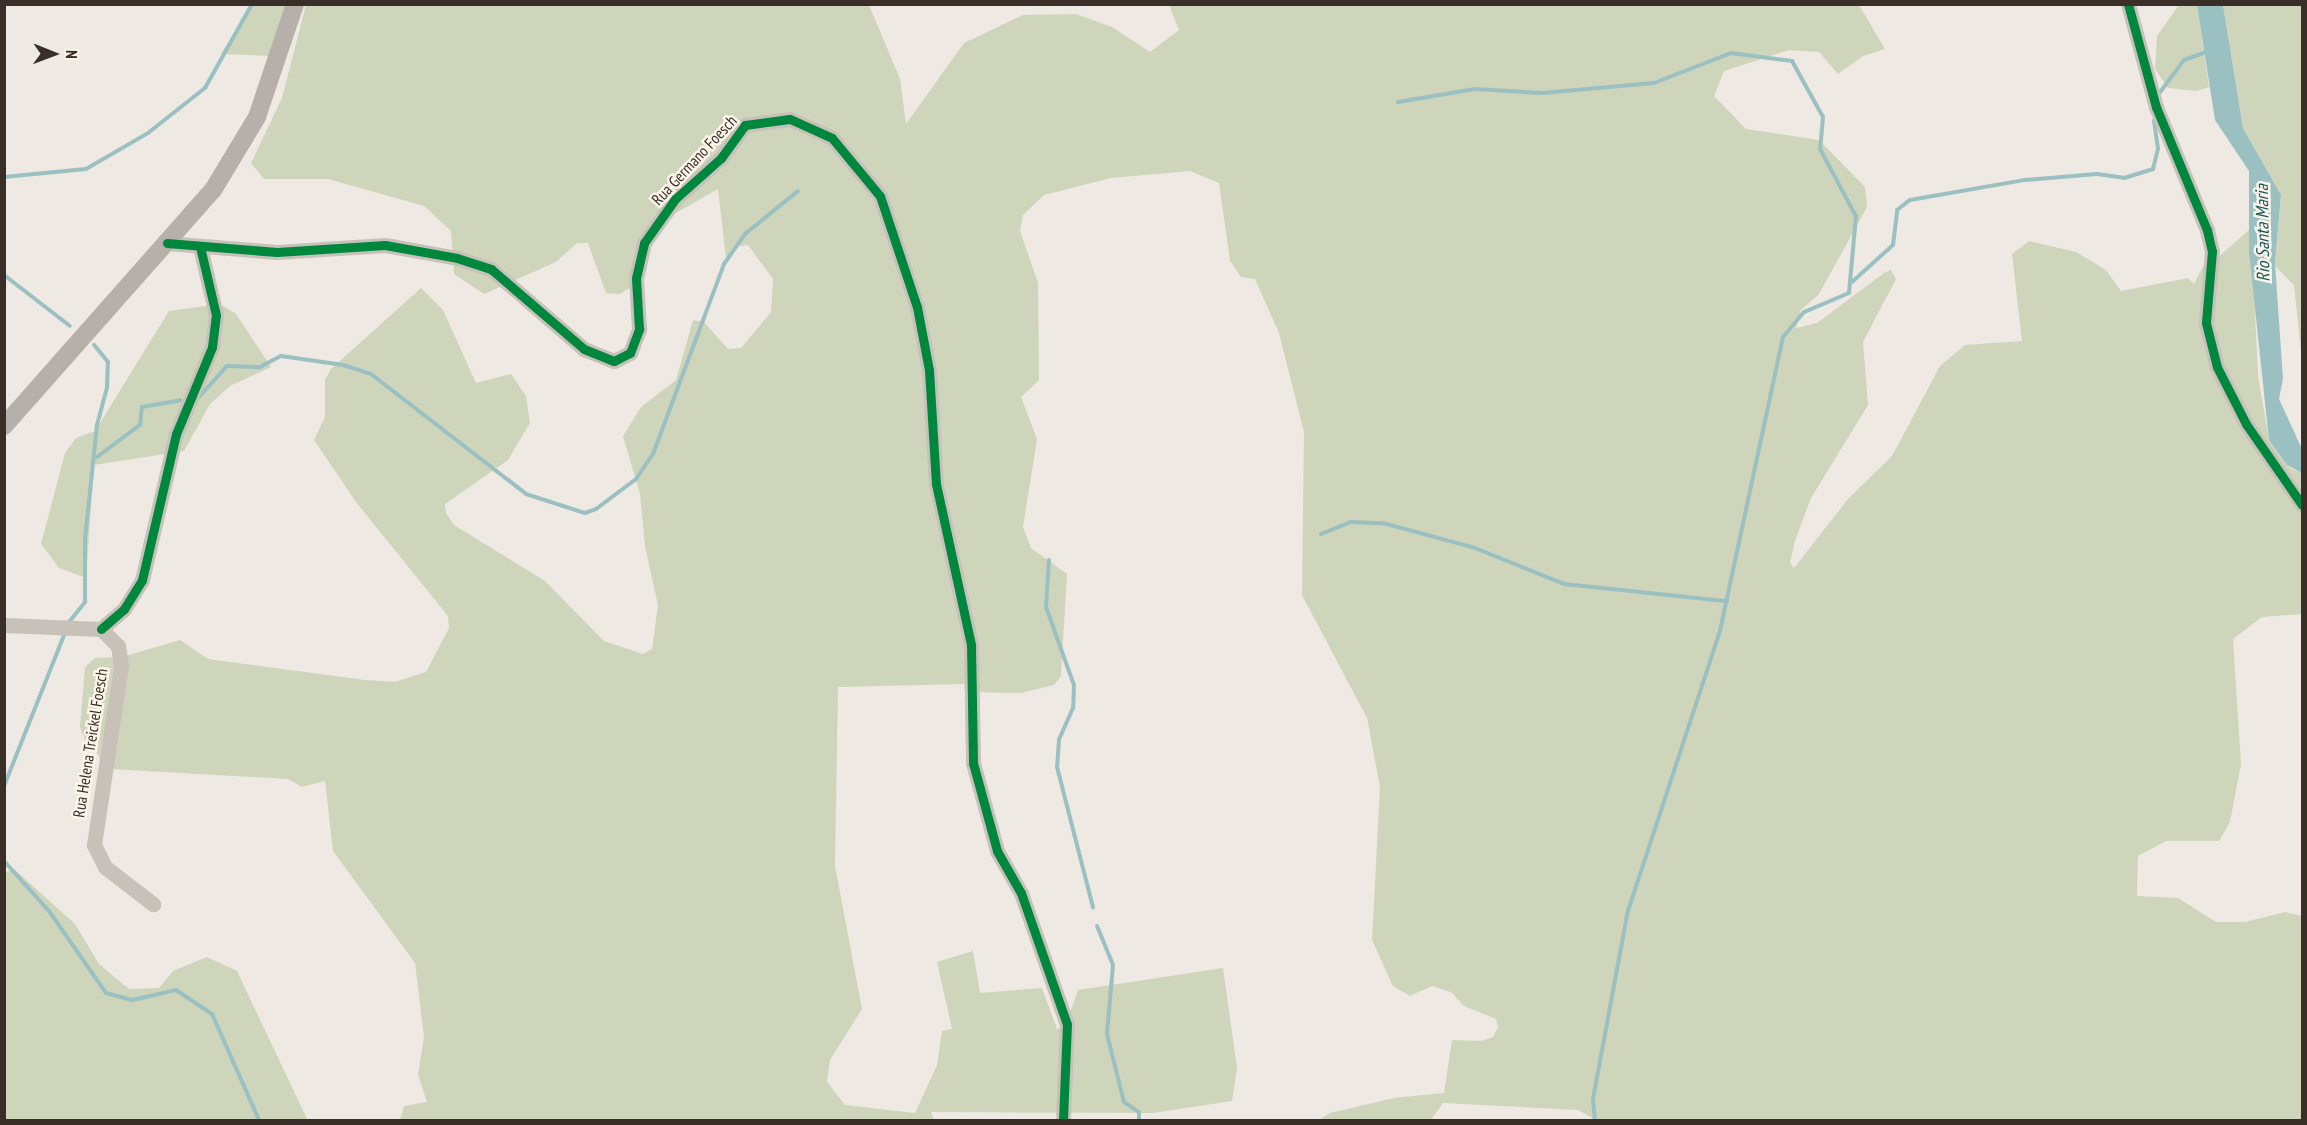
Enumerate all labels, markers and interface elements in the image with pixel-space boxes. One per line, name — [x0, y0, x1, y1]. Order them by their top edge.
north arrow — [24, 24, 84, 84]
text: N — [62, 50, 82, 59]
street label: Rua Germano Foesch — [648, 111, 740, 209]
water label: Rio Santa Maria — [2251, 184, 2275, 282]
street label: Rua Helena Treickel Foesch — [69, 667, 111, 819]

